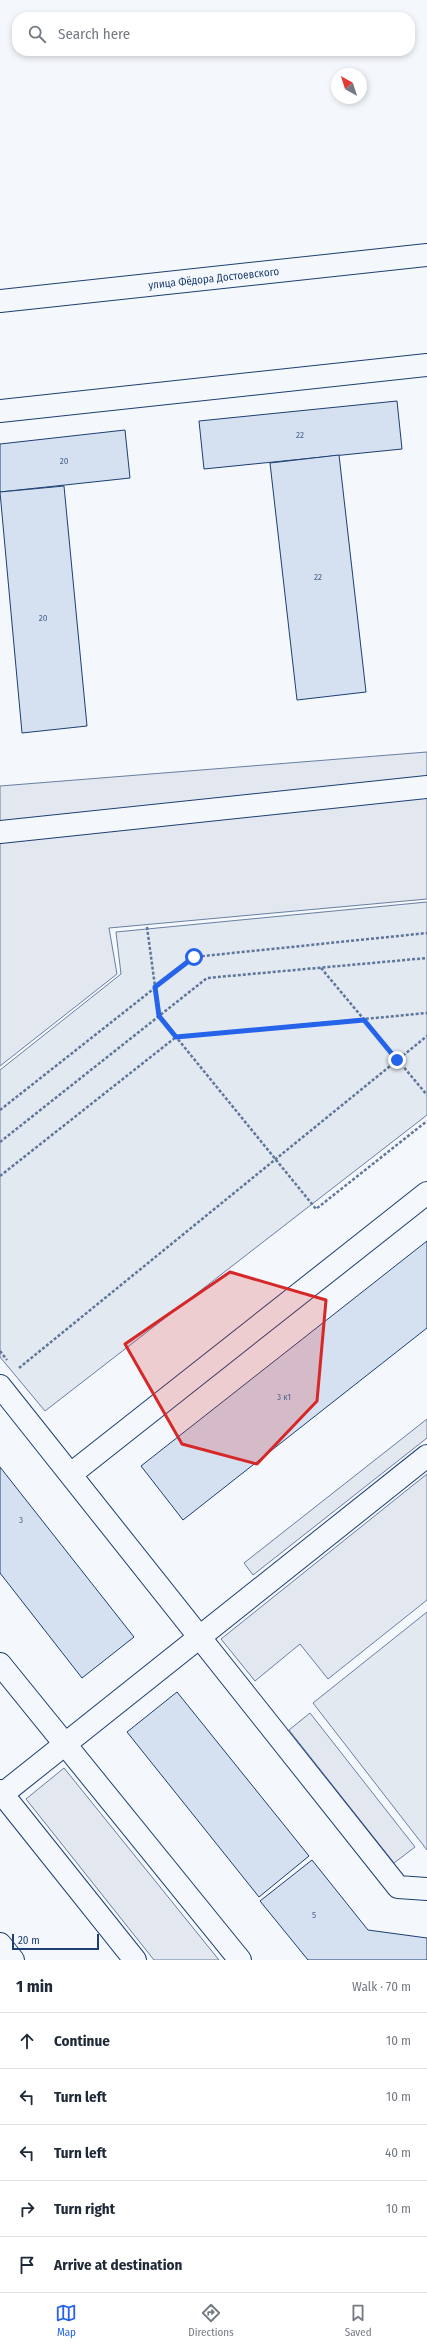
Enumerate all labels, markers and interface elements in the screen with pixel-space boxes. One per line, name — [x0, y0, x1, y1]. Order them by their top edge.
search box — [12, 12, 415, 56]
icon: search — [26, 23, 48, 45]
text: Search here — [58, 25, 130, 43]
north arrow — [331, 68, 367, 104]
street label: улица Фёдора Достоевского — [148, 265, 280, 292]
house number: 22 — [296, 430, 304, 440]
house number: 20 — [60, 456, 69, 466]
house number: 22 — [314, 572, 322, 582]
house number: 20 — [39, 613, 48, 623]
route start — [185, 948, 203, 966]
route end — [388, 1051, 406, 1069]
house number: 3 к1 — [277, 1392, 291, 1402]
house number: 3 — [19, 1515, 23, 1525]
house number: 5 — [312, 1910, 316, 1920]
scale bar — [12, 1932, 99, 1951]
text: 20 m — [18, 1934, 40, 1947]
text: 1 min — [16, 1976, 53, 1997]
text: Walk · 70 m — [352, 1979, 411, 1994]
icon: ahead — [16, 2030, 38, 2052]
text: Continue — [54, 2032, 110, 2050]
text: 10 m — [386, 2033, 411, 2048]
icon: left — [16, 2086, 38, 2108]
text: Turn left — [54, 2088, 107, 2106]
text: 10 m — [386, 2089, 411, 2104]
icon: left — [16, 2142, 38, 2164]
text: Turn left — [54, 2144, 107, 2162]
text: 40 m — [385, 2145, 411, 2160]
icon: right — [16, 2198, 38, 2220]
text: Turn right — [54, 2200, 115, 2218]
text: 10 m — [386, 2201, 411, 2216]
icon: arrive — [16, 2254, 38, 2276]
text: Arrive at destination — [54, 2256, 182, 2274]
tab: Map — [55, 2302, 77, 2339]
tab: Directions — [188, 2302, 234, 2339]
tab: Saved — [345, 2302, 372, 2339]

